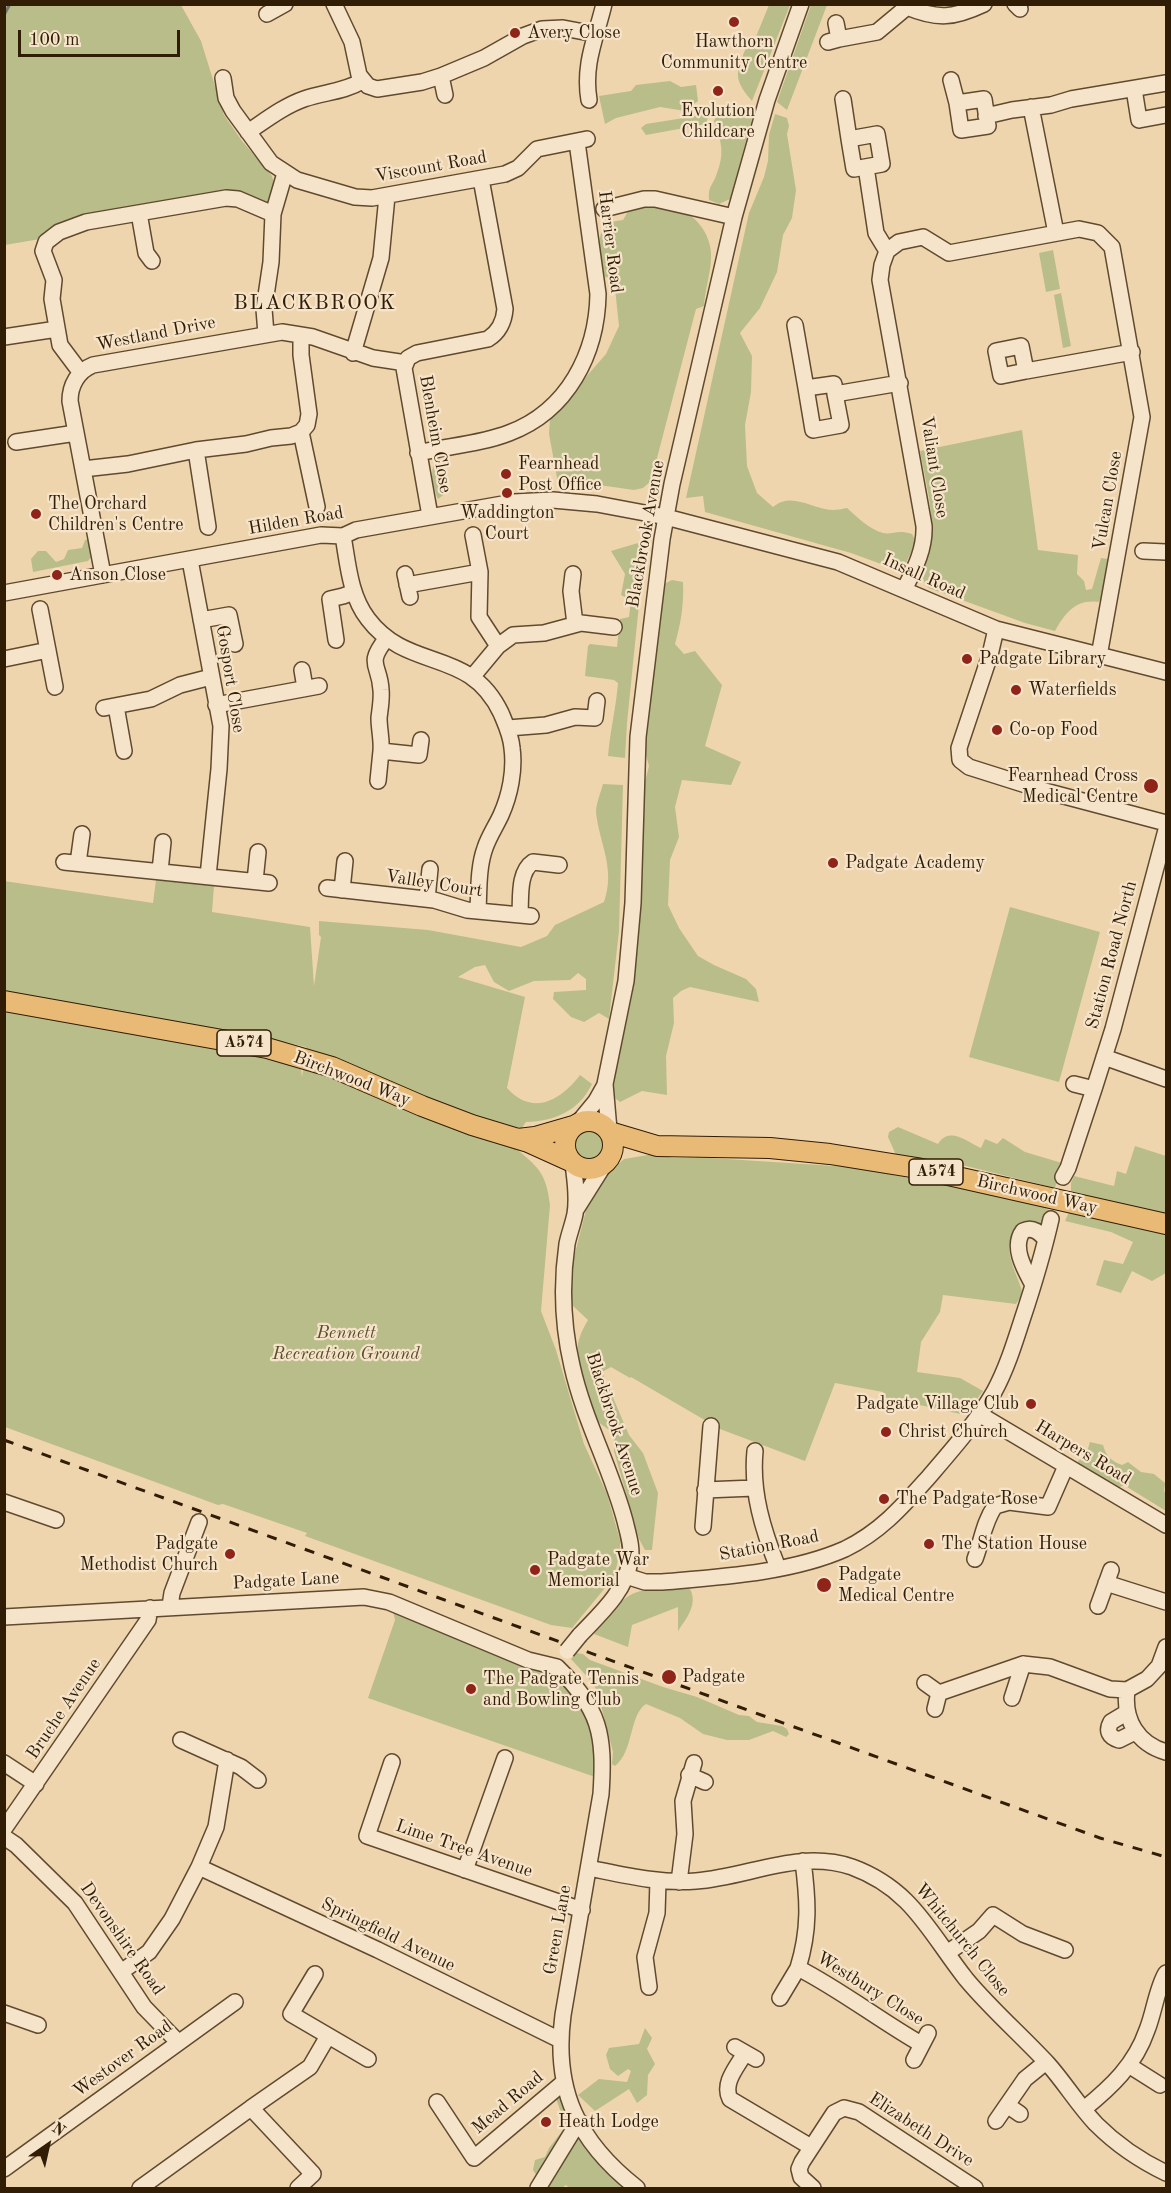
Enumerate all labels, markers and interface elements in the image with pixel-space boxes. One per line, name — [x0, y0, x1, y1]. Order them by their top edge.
marker: Hawthorn Community Centre — [727, 15, 741, 29]
scale bar — [21, 18, 183, 56]
place label: Avery Close — [527, 22, 620, 44]
marker: Avery Close — [508, 26, 522, 40]
text: 100 m — [29, 31, 80, 49]
place label: Hawthorn Community Centre — [661, 31, 807, 74]
marker: Evolution Childcare — [711, 84, 725, 98]
place label: Evolution Childcare — [681, 100, 755, 142]
street label: Viscount Road — [373, 147, 489, 187]
street label: Harrier Road — [593, 189, 627, 295]
district label: BLACKBROOK — [233, 290, 397, 316]
street label: Westland Drive — [95, 312, 217, 356]
street label: Blenheim Close — [414, 373, 456, 495]
street label: Valiant Close — [915, 414, 953, 520]
street label: Vulcan Close — [1089, 449, 1127, 553]
place label: Fearnhead Post Office — [518, 453, 602, 496]
street label: Blackbrook Avenue — [622, 459, 670, 609]
marker: Fearnhead Post Office — [499, 467, 513, 481]
marker: Waddington Court — [500, 486, 514, 500]
place label: The Orchard Children's Centre — [48, 493, 184, 536]
street label: Hilden Road — [247, 502, 345, 540]
place label: Waddington Court — [460, 502, 554, 544]
marker: The Orchard Children's Centre — [29, 507, 43, 521]
street label: Insall Road — [879, 549, 969, 605]
place label: Anson Close — [69, 564, 166, 586]
marker: Anson Close — [50, 568, 64, 582]
street label: Gosport Close — [211, 624, 249, 734]
place label: Padgate Library — [979, 648, 1106, 670]
marker: Padgate Library — [960, 652, 974, 666]
place label: Waterfields — [1028, 679, 1117, 701]
marker: Waterfields — [1009, 683, 1023, 697]
place label: Co-op Food — [1009, 719, 1098, 741]
marker: Co-op Food — [990, 723, 1004, 737]
place label: Fearnhead Cross Medical Centre — [1007, 765, 1138, 808]
marker: Fearnhead Cross Medical Centre — [1142, 777, 1160, 795]
place label: Padgate Academy — [845, 852, 985, 874]
marker: Padgate Academy — [826, 856, 840, 870]
street label: Valley Court — [384, 866, 484, 902]
street label: Station Road North — [1082, 879, 1142, 1031]
road number: A574 — [217, 1030, 271, 1056]
street label: Birchwood Way — [290, 1047, 414, 1111]
road number: A574 — [909, 1159, 963, 1185]
street label: Birchwood Way — [974, 1171, 1100, 1219]
park label: Bennett Recreation Ground — [272, 1322, 420, 1364]
street label: Blackbrook Avenue — [581, 1350, 647, 1498]
place label: Padgate Village Club — [856, 1393, 1019, 1415]
marker: Padgate Village Club — [1024, 1397, 1038, 1411]
street label: Harpers Road — [1031, 1416, 1135, 1490]
place label: Christ Church — [898, 1421, 1008, 1443]
marker: Christ Church — [879, 1425, 893, 1439]
place label: The Padgate Rose — [896, 1488, 1038, 1510]
marker: The Padgate Rose — [877, 1492, 891, 1506]
street label: Station Road — [717, 1526, 821, 1566]
place label: Padgate Methodist Church — [80, 1533, 218, 1576]
place label: The Station House — [941, 1533, 1087, 1555]
marker: The Station House — [922, 1537, 936, 1551]
marker: Padgate Methodist Church — [223, 1547, 237, 1561]
place label: Padgate War Memorial — [547, 1549, 649, 1592]
marker: Padgate War Memorial — [528, 1563, 542, 1577]
place label: Padgate Medical Centre — [838, 1564, 954, 1606]
street label: Padgate Lane — [232, 1567, 340, 1595]
marker: Padgate Medical Centre — [815, 1576, 833, 1594]
street label: Bruche Avenue — [22, 1654, 106, 1764]
place label: Padgate — [682, 1666, 745, 1688]
place label: The Padgate Tennis and Bowling Club — [483, 1668, 639, 1710]
marker: Padgate — [660, 1668, 678, 1686]
marker: The Padgate Tennis and Bowling Club — [464, 1682, 478, 1696]
street label: Lime Tree Avenue — [393, 1815, 535, 1883]
street label: Devonshire Road — [75, 1878, 169, 2000]
street label: Whitchurch Close — [910, 1879, 1014, 2001]
street label: Green Lane — [539, 1884, 577, 1976]
street label: Springfield Avenue — [317, 1893, 459, 1977]
street label: Westbury Close — [812, 1947, 928, 2031]
street label: Westover Road — [69, 2016, 177, 2102]
street label: Mead Road — [468, 2067, 548, 2139]
street label: Elizabeth Drive — [864, 2088, 978, 2172]
place label: Heath Lodge — [558, 2111, 659, 2133]
north arrow — [18, 2115, 78, 2175]
marker: Heath Lodge — [539, 2115, 553, 2129]
text: N — [49, 2120, 68, 2140]

